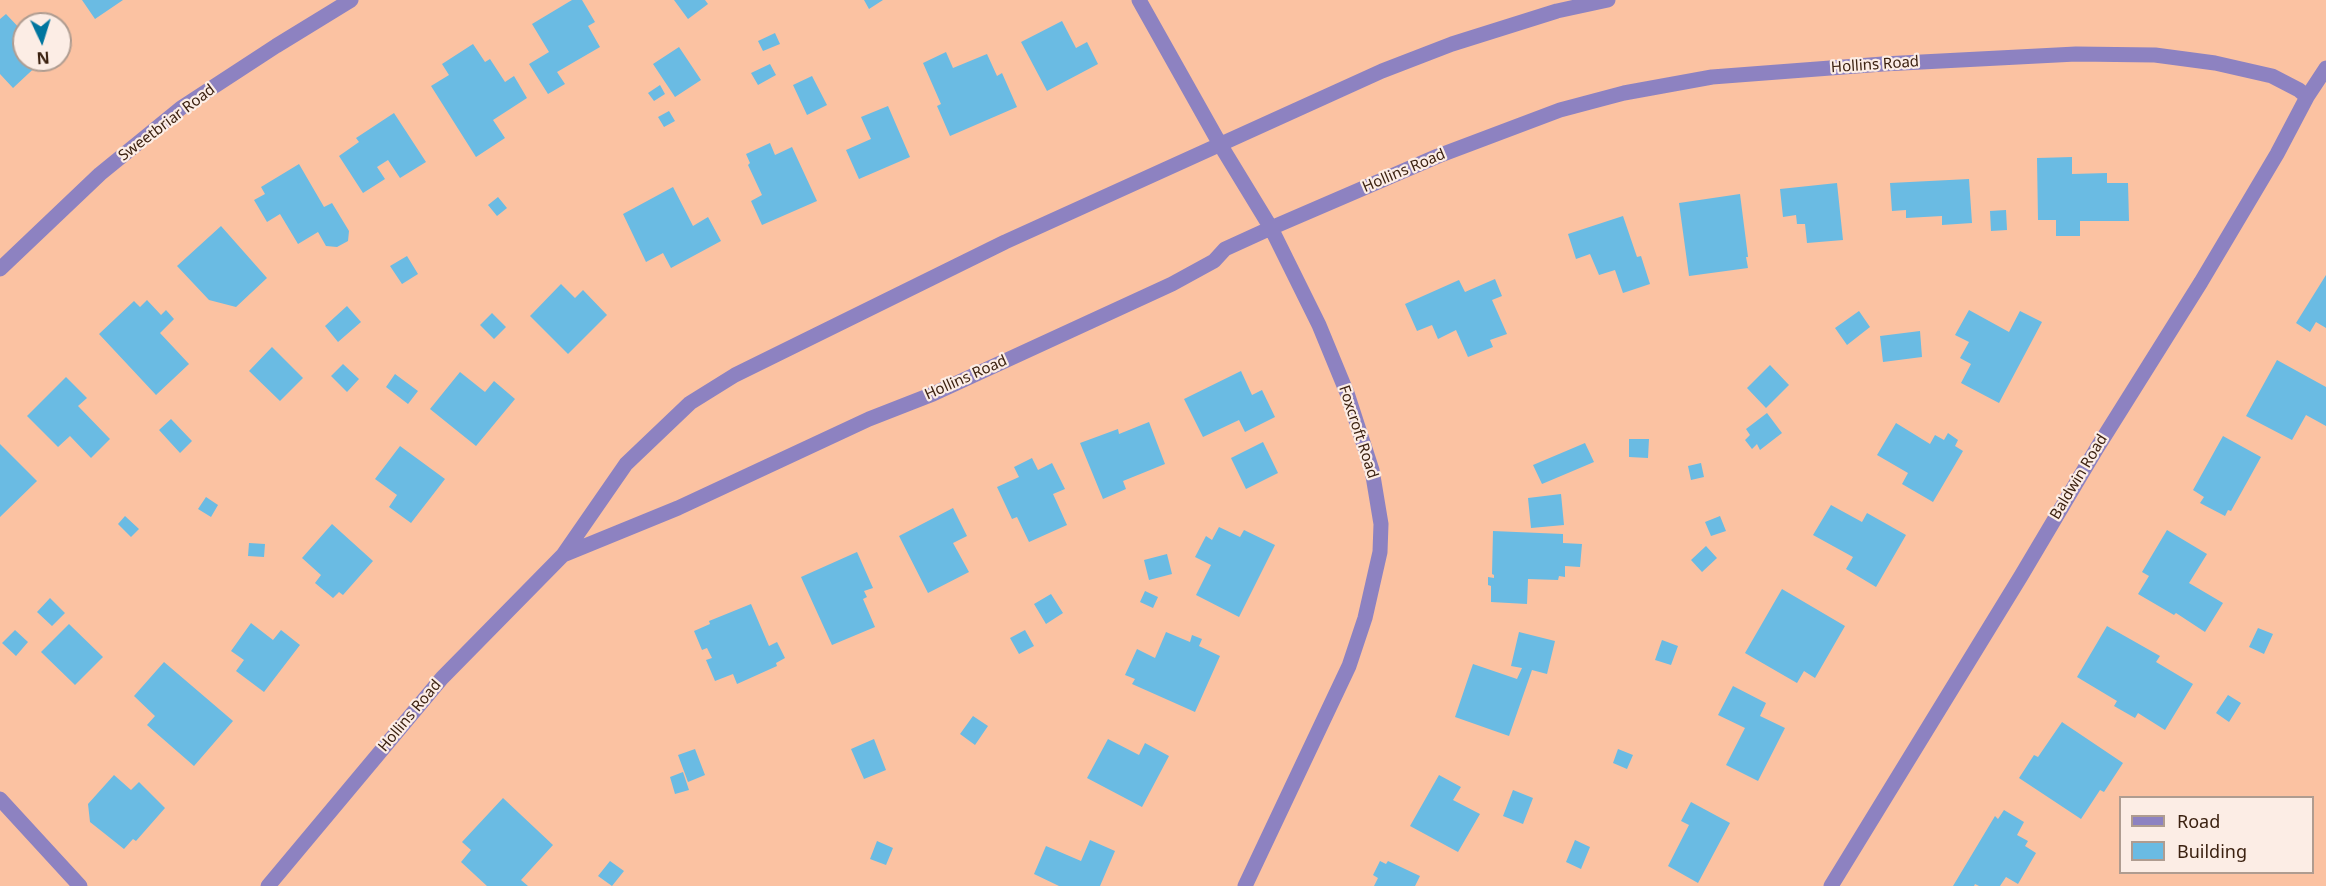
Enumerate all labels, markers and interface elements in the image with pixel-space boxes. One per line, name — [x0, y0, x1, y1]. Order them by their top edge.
north arrow — [12, 12, 72, 72]
text: N — [36, 47, 50, 69]
street label: Hollins Road — [1830, 53, 1920, 77]
street label: Sweetbriar Road — [115, 81, 219, 165]
street label: Hollins Road — [1360, 145, 1448, 197]
street label: Hollins Road — [922, 352, 1010, 404]
street label: Foxcroft Road — [1334, 383, 1382, 481]
street label: Baldwin Road — [2047, 431, 2111, 523]
street label: Hollins Road — [375, 676, 445, 756]
legend — [2119, 796, 2314, 874]
text: Road — [2177, 809, 2220, 833]
text: Building — [2177, 839, 2247, 863]

